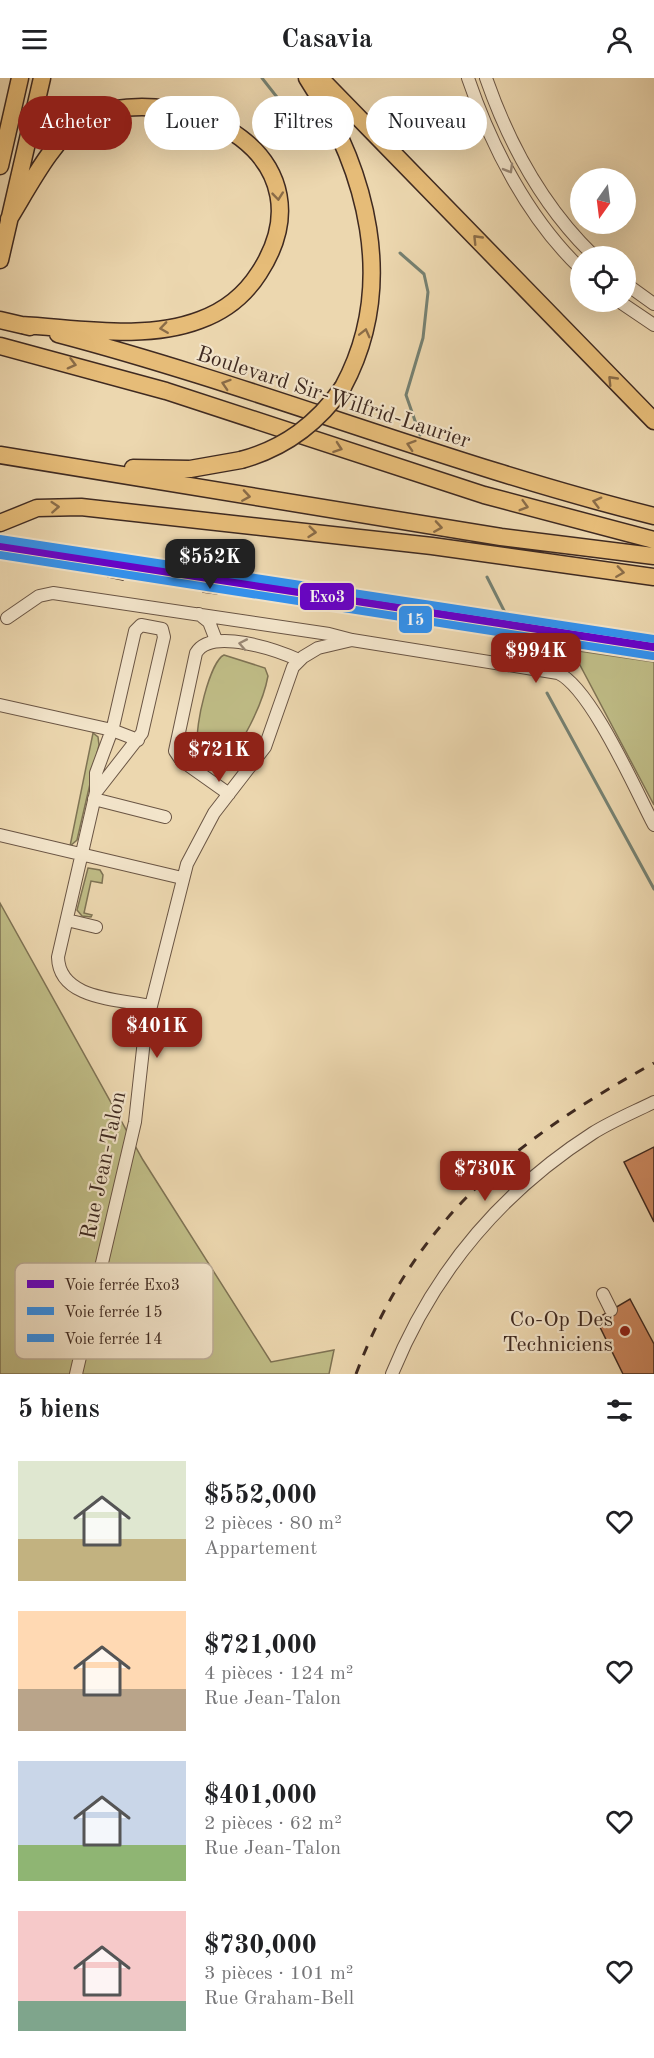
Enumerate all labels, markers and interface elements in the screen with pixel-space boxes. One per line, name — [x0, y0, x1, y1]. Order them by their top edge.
icon: menu — [18, 23, 51, 56]
icon: person — [603, 23, 636, 56]
text: Casavia — [281, 26, 373, 53]
chip: Acheter — [18, 96, 132, 150]
chip: Louer — [144, 96, 240, 150]
chip: Filtres — [252, 96, 354, 150]
chip: Nouveau — [366, 96, 487, 150]
one-way arrow — [502, 163, 513, 174]
north arrow — [570, 168, 636, 234]
map controls — [570, 168, 636, 312]
one-way arrow — [271, 192, 284, 201]
one-way arrow — [473, 236, 484, 246]
button: locate — [570, 246, 636, 312]
one-way arrow — [160, 322, 169, 334]
one-way arrow — [358, 328, 371, 338]
street label: Boulevard Sir-Wilfrid-Laurier — [194, 343, 473, 453]
one-way arrow — [66, 357, 77, 369]
one-way arrow — [609, 376, 620, 387]
one-way arrow — [221, 378, 232, 391]
one-way arrow — [332, 440, 343, 453]
one-way arrow — [406, 440, 417, 453]
one-way arrow — [240, 489, 250, 502]
one-way arrow — [592, 496, 602, 509]
one-way arrow — [518, 499, 529, 511]
one-way arrow — [51, 500, 60, 513]
one-way arrow — [434, 520, 443, 532]
one-way arrow — [307, 526, 317, 538]
pin: $552K — [168, 539, 252, 590]
text: $552K — [179, 548, 241, 568]
one-way arrow — [616, 565, 625, 578]
line badge: Exo3 — [299, 582, 355, 611]
text: Exo3 — [309, 590, 345, 606]
line badge: 15 — [398, 605, 433, 634]
text: 15 — [406, 613, 424, 629]
pin: $994K — [494, 633, 578, 684]
one-way arrow — [239, 638, 249, 651]
text: $994K — [505, 642, 567, 662]
pin: $721K — [177, 732, 261, 783]
text: $721K — [188, 741, 250, 761]
pin: $401K — [115, 1008, 199, 1059]
text: $401K — [126, 1017, 188, 1037]
street label: Rue Jean-Talon — [78, 1089, 130, 1241]
pin: $730K — [443, 1151, 527, 1202]
text: $730K — [454, 1160, 516, 1180]
legend — [15, 1263, 213, 1359]
text: Voie ferrée Exo3 — [64, 1278, 180, 1294]
text: Voie ferrée 15 — [64, 1305, 162, 1321]
place label: Co-Op Des Techniciens — [502, 1309, 613, 1356]
marker: Co-Op Des Techniciens — [618, 1324, 632, 1338]
text: Voie ferrée 14 — [64, 1332, 162, 1348]
icon: filters — [603, 1394, 636, 1427]
text: 5 biens — [18, 1397, 100, 1423]
text: $552,000 — [204, 1483, 317, 1509]
icon: home — [66, 1485, 138, 1557]
icon: heart — [603, 1505, 636, 1538]
text: 2 pièces · 80 m² — [204, 1514, 342, 1534]
text: Appartement — [204, 1539, 317, 1559]
text: $721,000 — [204, 1633, 317, 1659]
icon: home — [66, 1635, 138, 1707]
icon: heart — [603, 1655, 636, 1688]
text: 4 pièces · 124 m² — [204, 1664, 353, 1684]
text: Rue Jean-Talon — [204, 1689, 341, 1709]
text: $401,000 — [204, 1783, 317, 1809]
icon: home — [66, 1785, 138, 1857]
icon: heart — [603, 1805, 636, 1838]
text: 2 pièces · 62 m² — [204, 1814, 342, 1834]
text: Rue Jean-Talon — [204, 1839, 341, 1859]
text: $730,000 — [204, 1933, 317, 1959]
icon: home — [66, 1935, 138, 2007]
icon: heart — [603, 1955, 636, 1988]
text: 3 pièces · 101 m² — [204, 1964, 353, 1984]
text: Rue Graham-Bell — [204, 1989, 354, 2009]

